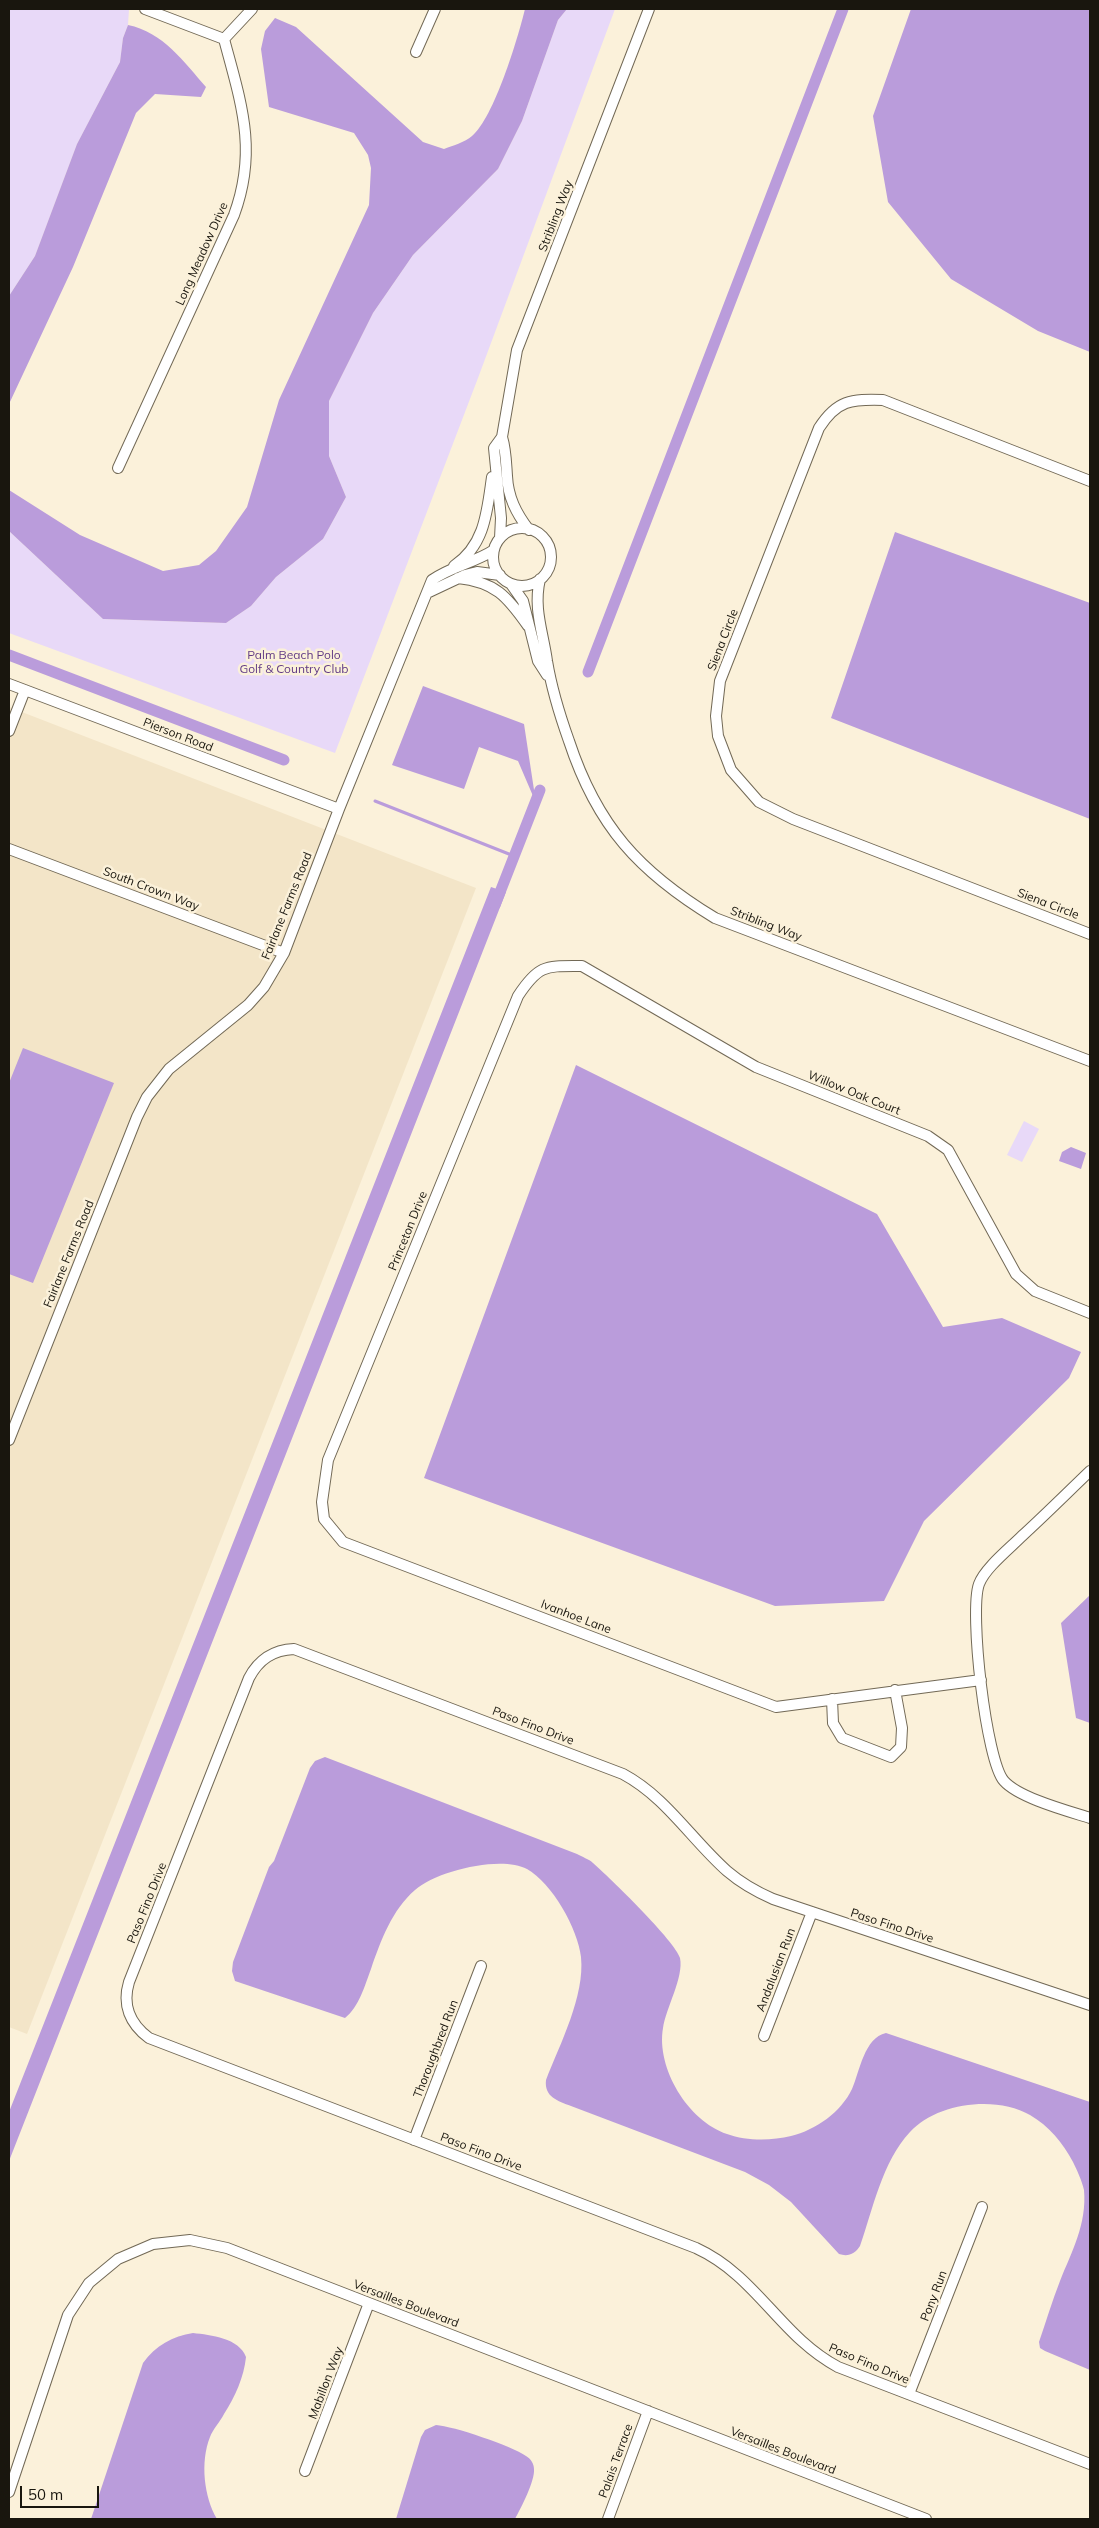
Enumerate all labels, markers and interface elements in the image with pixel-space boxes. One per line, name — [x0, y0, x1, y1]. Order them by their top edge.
street label: Stribling Way — [536, 178, 576, 254]
street label: Long Meadow Drive — [173, 200, 231, 308]
street label: Siena Circle — [705, 607, 741, 673]
park label: Palm Beach Polo Golf & Country Club — [239, 648, 349, 676]
street label: Pierson Road — [141, 715, 215, 755]
street label: Fairlane Farms Road — [259, 850, 315, 962]
street label: South Crown Way — [101, 864, 201, 914]
street label: Siena Circle — [1015, 886, 1081, 922]
street label: Stribling Way — [728, 904, 804, 944]
street label: Willow Oak Court — [806, 1068, 902, 1118]
street label: Princeton Drive — [386, 1189, 430, 1273]
street label: Fairlane Farms Road — [41, 1198, 97, 1310]
street label: Ivanhoe Lane — [539, 1597, 613, 1637]
street label: Paso Fino Drive — [490, 1704, 576, 1748]
street label: Paso Fino Drive — [124, 1860, 170, 1946]
street label: Paso Fino Drive — [849, 1906, 935, 1946]
street label: Andalusian Run — [753, 1926, 799, 2014]
street label: Thoroughbred Run — [411, 1998, 461, 2100]
street label: Paso Fino Drive — [438, 2130, 524, 2174]
street label: Pony Run — [918, 2269, 950, 2323]
street label: Versailles Boulevard — [351, 2277, 461, 2331]
street label: Paso Fino Drive — [826, 2341, 912, 2387]
street label: Mabillon Way — [306, 2345, 346, 2421]
street label: Palais Terrace — [596, 2422, 636, 2500]
street label: Versailles Boulevard — [728, 2424, 838, 2478]
scale bar — [22, 2476, 101, 2508]
text: 50 m — [28, 2485, 63, 2504]

